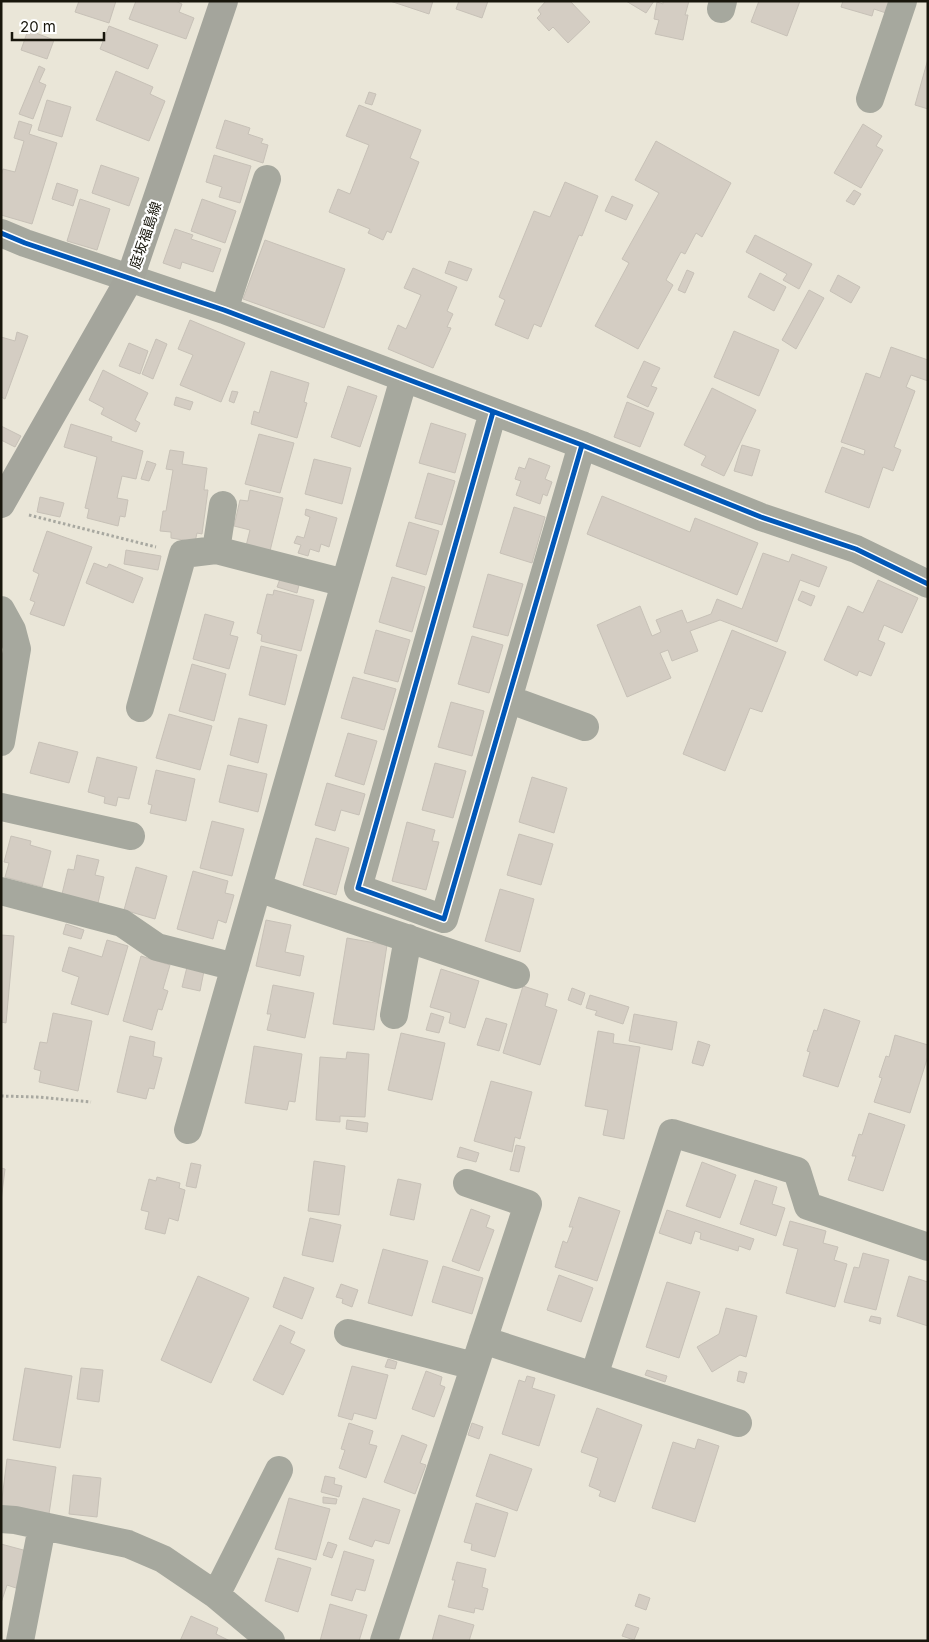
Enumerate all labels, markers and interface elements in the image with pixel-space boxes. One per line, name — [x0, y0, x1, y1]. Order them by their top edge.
scale bar — [12, 10, 105, 42]
text: 20 m — [20, 17, 56, 36]
street label: 庭坂福島線 — [126, 199, 164, 271]

